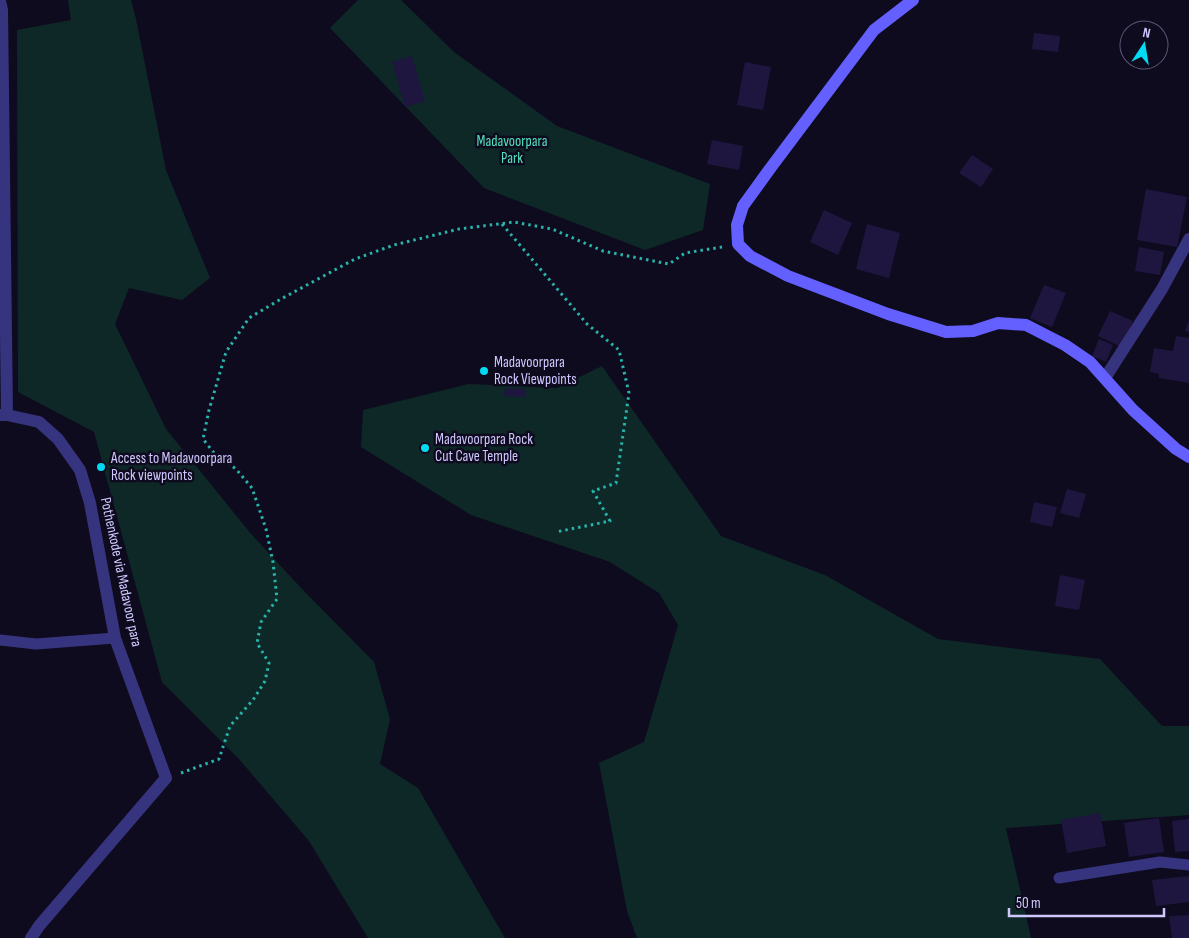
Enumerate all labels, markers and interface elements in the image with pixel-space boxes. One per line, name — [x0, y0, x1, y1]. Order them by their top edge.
north arrow — [1119, 20, 1169, 70]
text: N — [1141, 24, 1152, 42]
park label: Madavoorpara Park — [477, 132, 548, 168]
place label: Madavoorpara Rock Viewpoints — [494, 353, 577, 389]
marker: Madavoorpara Rock Viewpoints — [478, 365, 490, 377]
place label: Madavoorpara Rock Cut Cave Temple — [435, 430, 533, 466]
marker: Madavoorpara Rock Cut Cave Temple — [419, 442, 431, 454]
place label: Access to Madavoorpara Rock viewpoints — [110, 449, 233, 485]
marker: Access to Madavoorpara Rock viewpoints — [95, 461, 107, 473]
street label: Pothenkode via Madavoor para — [96, 495, 146, 649]
scale bar — [1009, 886, 1164, 918]
text: 50 m — [1016, 894, 1041, 913]

